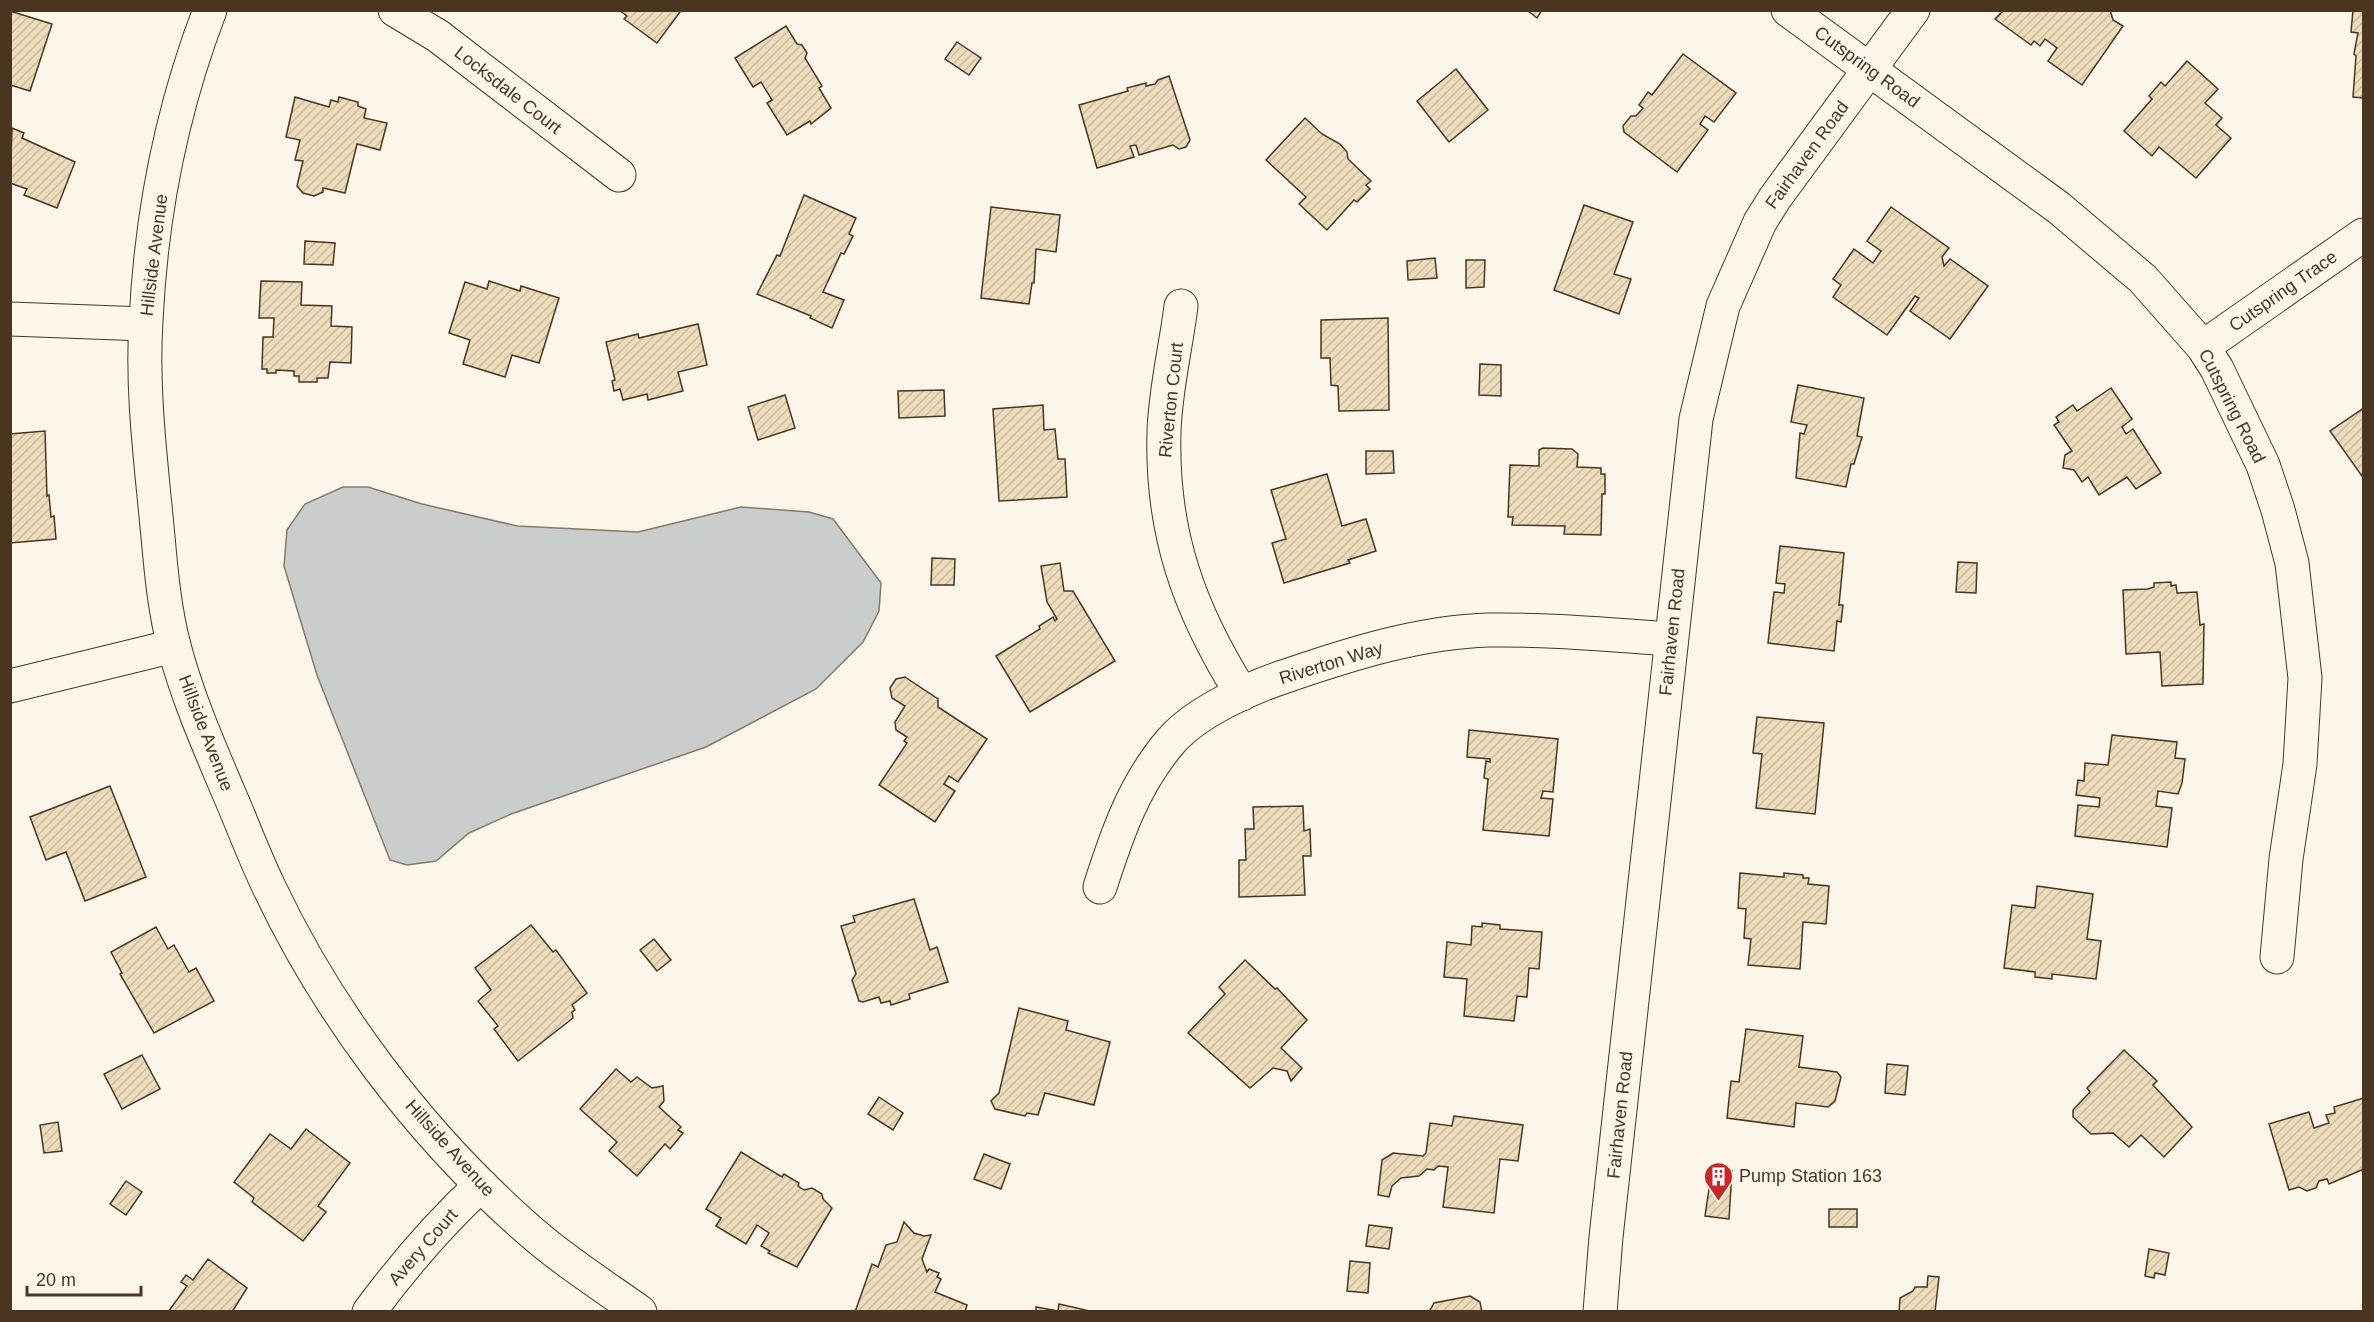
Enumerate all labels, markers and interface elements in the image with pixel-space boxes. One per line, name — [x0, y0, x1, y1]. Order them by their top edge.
street label: Cutspring Road — [1811, 22, 1923, 112]
street label: Locksdale Court — [451, 42, 565, 138]
street label: Fairhaven Road — [1761, 97, 1853, 213]
street label: Hillside Avenue — [137, 193, 171, 317]
street label: Cutspring Trace — [2225, 246, 2341, 336]
street label: Riverton Court — [1155, 341, 1187, 459]
street label: Cutspring Road — [2195, 346, 2269, 466]
street label: Fairhaven Road — [1655, 567, 1689, 697]
street label: Riverton Way — [1277, 638, 1385, 688]
street label: Hillside Avenue — [175, 672, 237, 794]
street label: Fairhaven Road — [1603, 1050, 1637, 1180]
street label: Hillside Avenue — [402, 1096, 498, 1200]
building icon: Pump Station 163 — [1702, 1160, 1734, 1202]
place label: Pump Station 163 — [1739, 1166, 1882, 1186]
street label: Avery Court — [384, 1205, 462, 1289]
scale bar — [27, 1259, 141, 1297]
text: 20 m — [36, 1270, 76, 1290]

